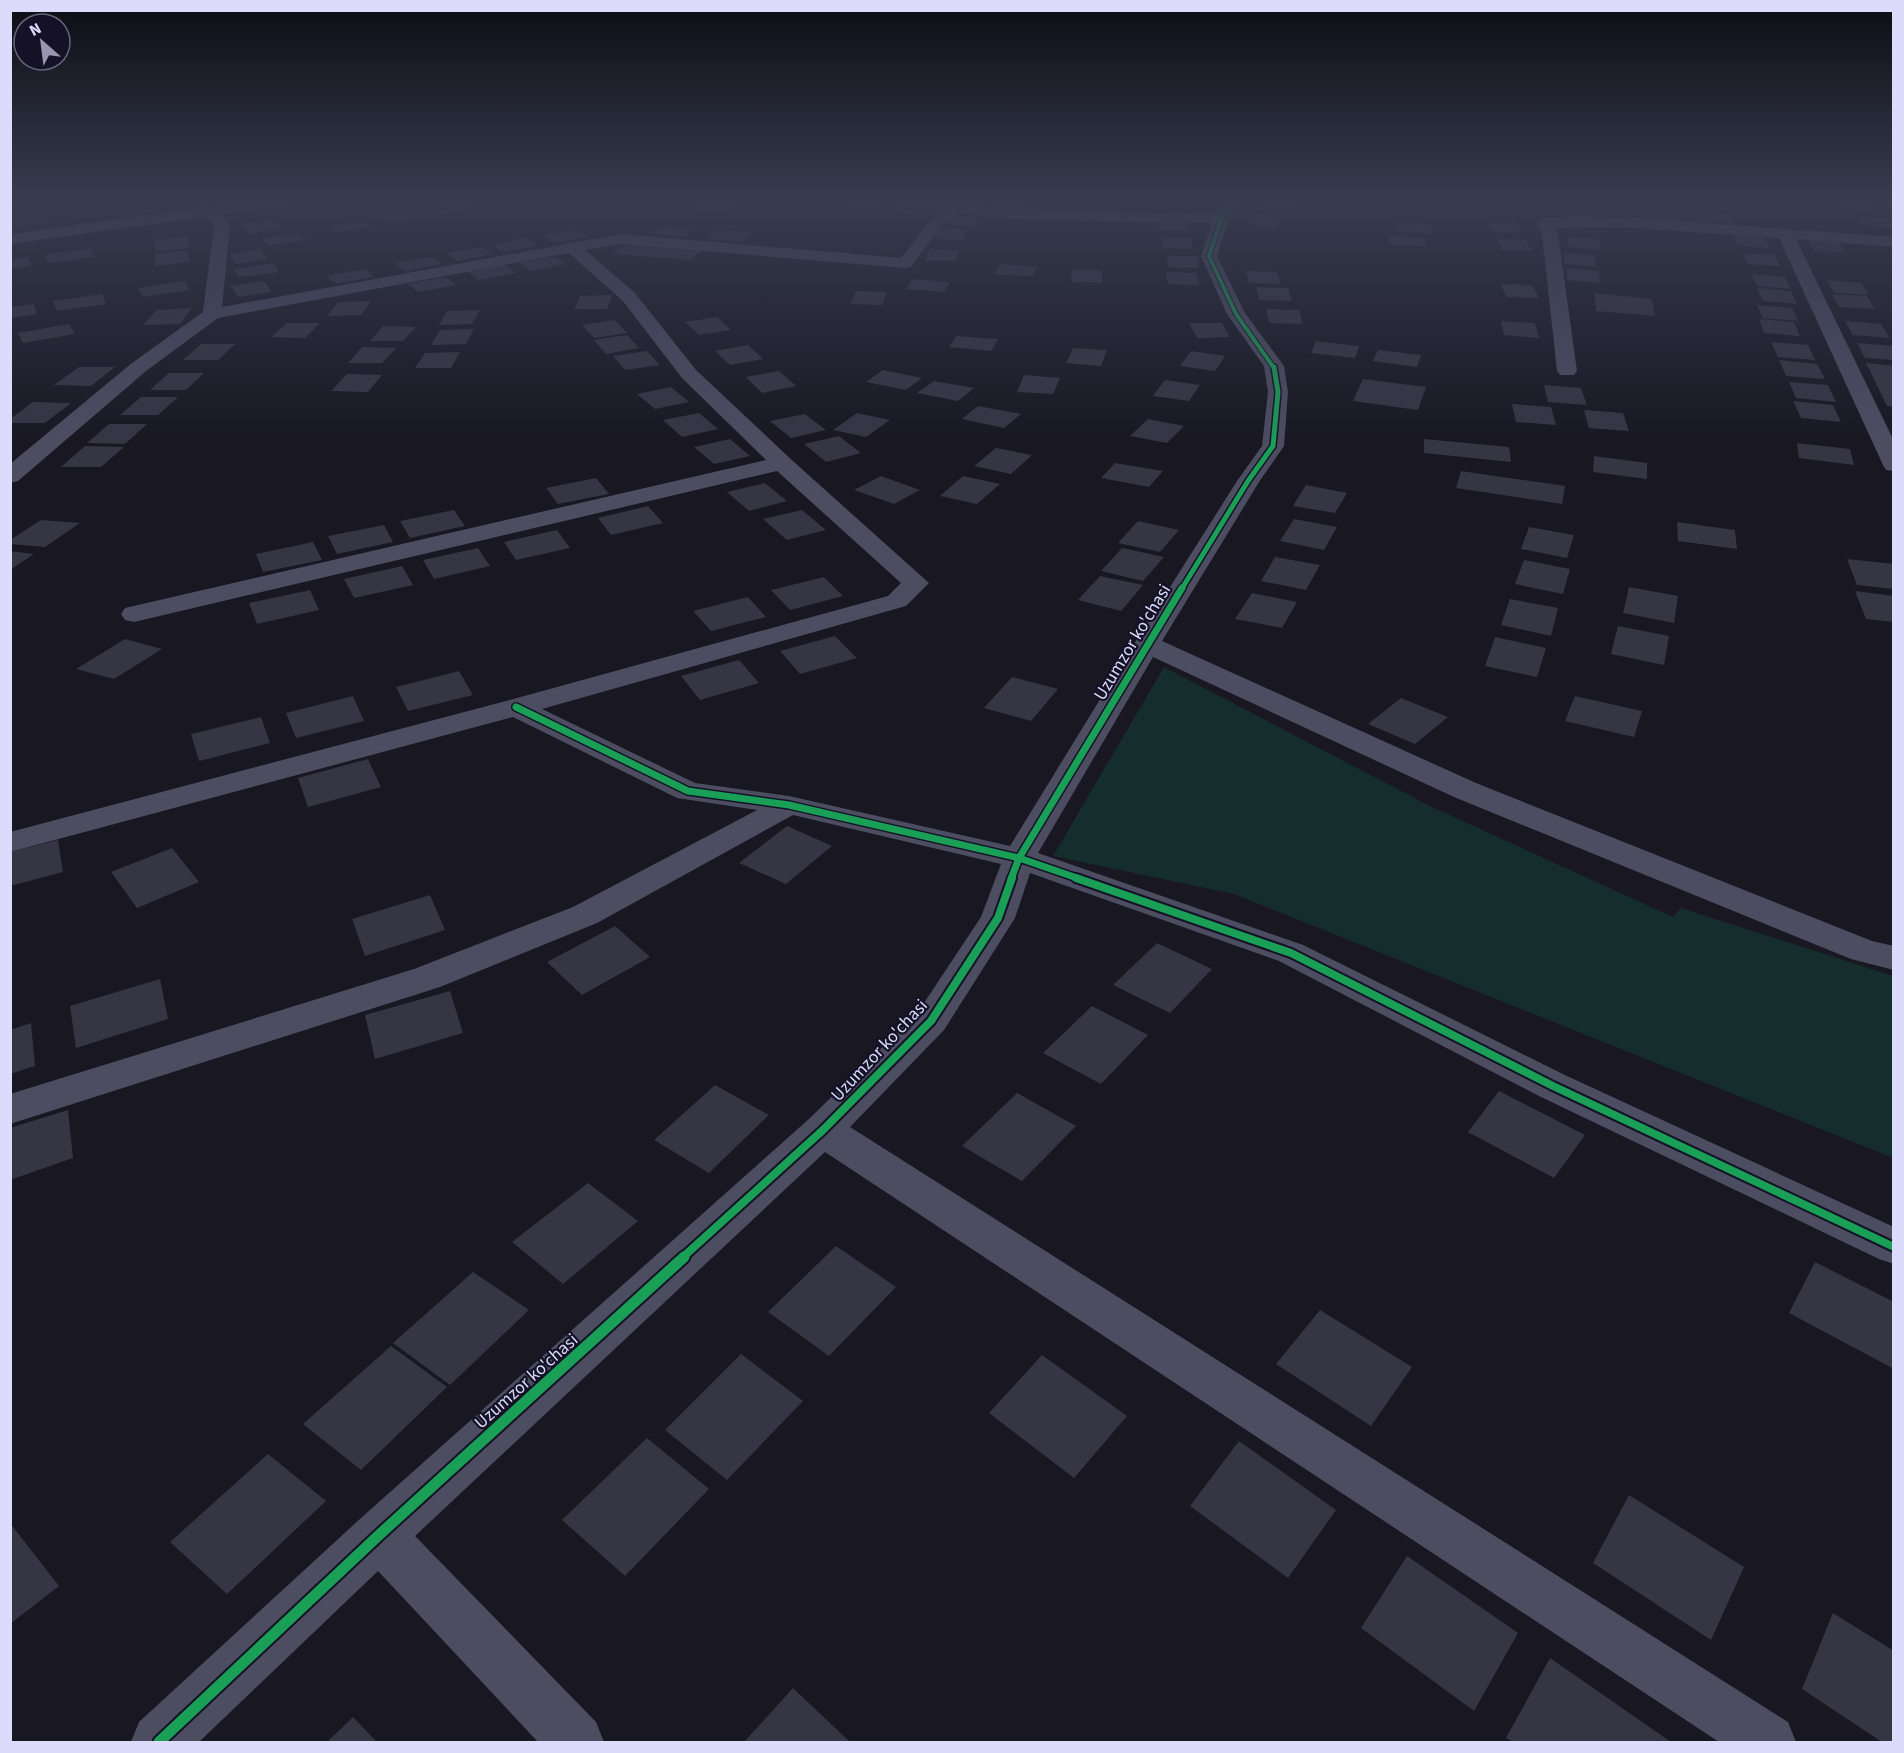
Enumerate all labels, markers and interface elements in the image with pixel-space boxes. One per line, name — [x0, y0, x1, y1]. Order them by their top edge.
north arrow — [12, 12, 72, 72]
text: N — [26, 17, 45, 42]
street label: Uzumzor ko'chasi — [1088, 579, 1177, 705]
street label: Uzumzor ko'chasi — [825, 994, 933, 1107]
street label: Uzumzor ko'chasi — [469, 1328, 584, 1435]

